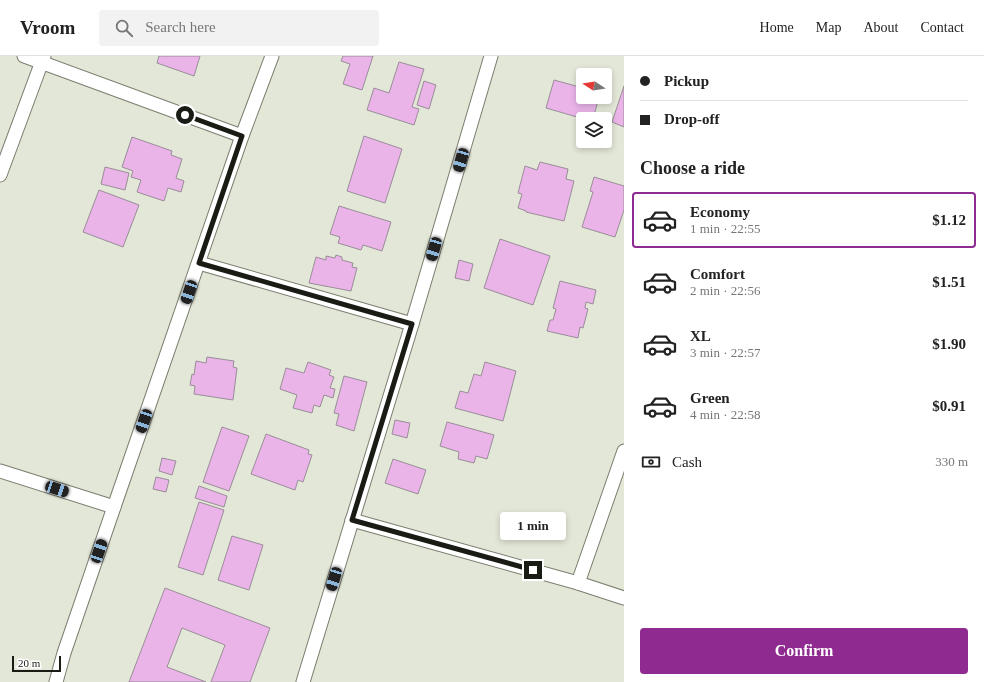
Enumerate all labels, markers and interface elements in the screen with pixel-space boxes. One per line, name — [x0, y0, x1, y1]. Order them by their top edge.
search box — [99, 10, 379, 46]
text: Vroom — [20, 17, 75, 38]
icon: search — [113, 17, 135, 39]
text: Search here — [145, 19, 216, 35]
text: Home — [760, 20, 794, 35]
text: Map — [816, 20, 841, 35]
text: About — [863, 20, 898, 35]
text: Contact — [920, 20, 964, 35]
north arrow — [576, 68, 612, 104]
map controls — [576, 68, 612, 148]
text: Pickup — [664, 73, 709, 89]
route start — [176, 106, 194, 124]
text: Drop-off — [664, 111, 720, 127]
button: layers — [576, 112, 612, 148]
car — [452, 147, 470, 173]
text: Choose a ride — [640, 158, 745, 178]
icon: car — [642, 202, 678, 238]
text: Economy — [690, 204, 750, 220]
text: $1.12 — [932, 212, 966, 228]
text: 1 min · 22:55 — [690, 221, 760, 236]
car — [425, 236, 443, 262]
icon: car — [642, 264, 678, 300]
text: Comfort — [690, 266, 745, 282]
text: $1.51 — [932, 274, 966, 290]
car — [179, 279, 199, 305]
text: 2 min · 22:56 — [690, 283, 760, 298]
icon: car — [642, 326, 678, 362]
text: XL — [690, 328, 711, 344]
text: $1.90 — [932, 336, 966, 352]
text: 3 min · 22:57 — [690, 345, 760, 360]
icon: car — [642, 388, 678, 424]
text: Green — [690, 390, 730, 406]
text: $0.91 — [932, 398, 966, 414]
text: 4 min · 22:58 — [690, 407, 760, 422]
car — [134, 408, 154, 434]
icon: cash — [640, 451, 662, 473]
text: Cash — [672, 454, 702, 470]
text: 330 m — [935, 454, 968, 469]
car — [44, 480, 70, 498]
callout: 1 min — [500, 512, 566, 540]
text: 1 min — [517, 518, 549, 533]
car — [89, 538, 109, 564]
route end — [524, 561, 542, 579]
car — [325, 566, 343, 592]
button: Confirm — [640, 628, 968, 674]
scale bar — [12, 654, 61, 673]
text: 20 m — [18, 657, 40, 669]

